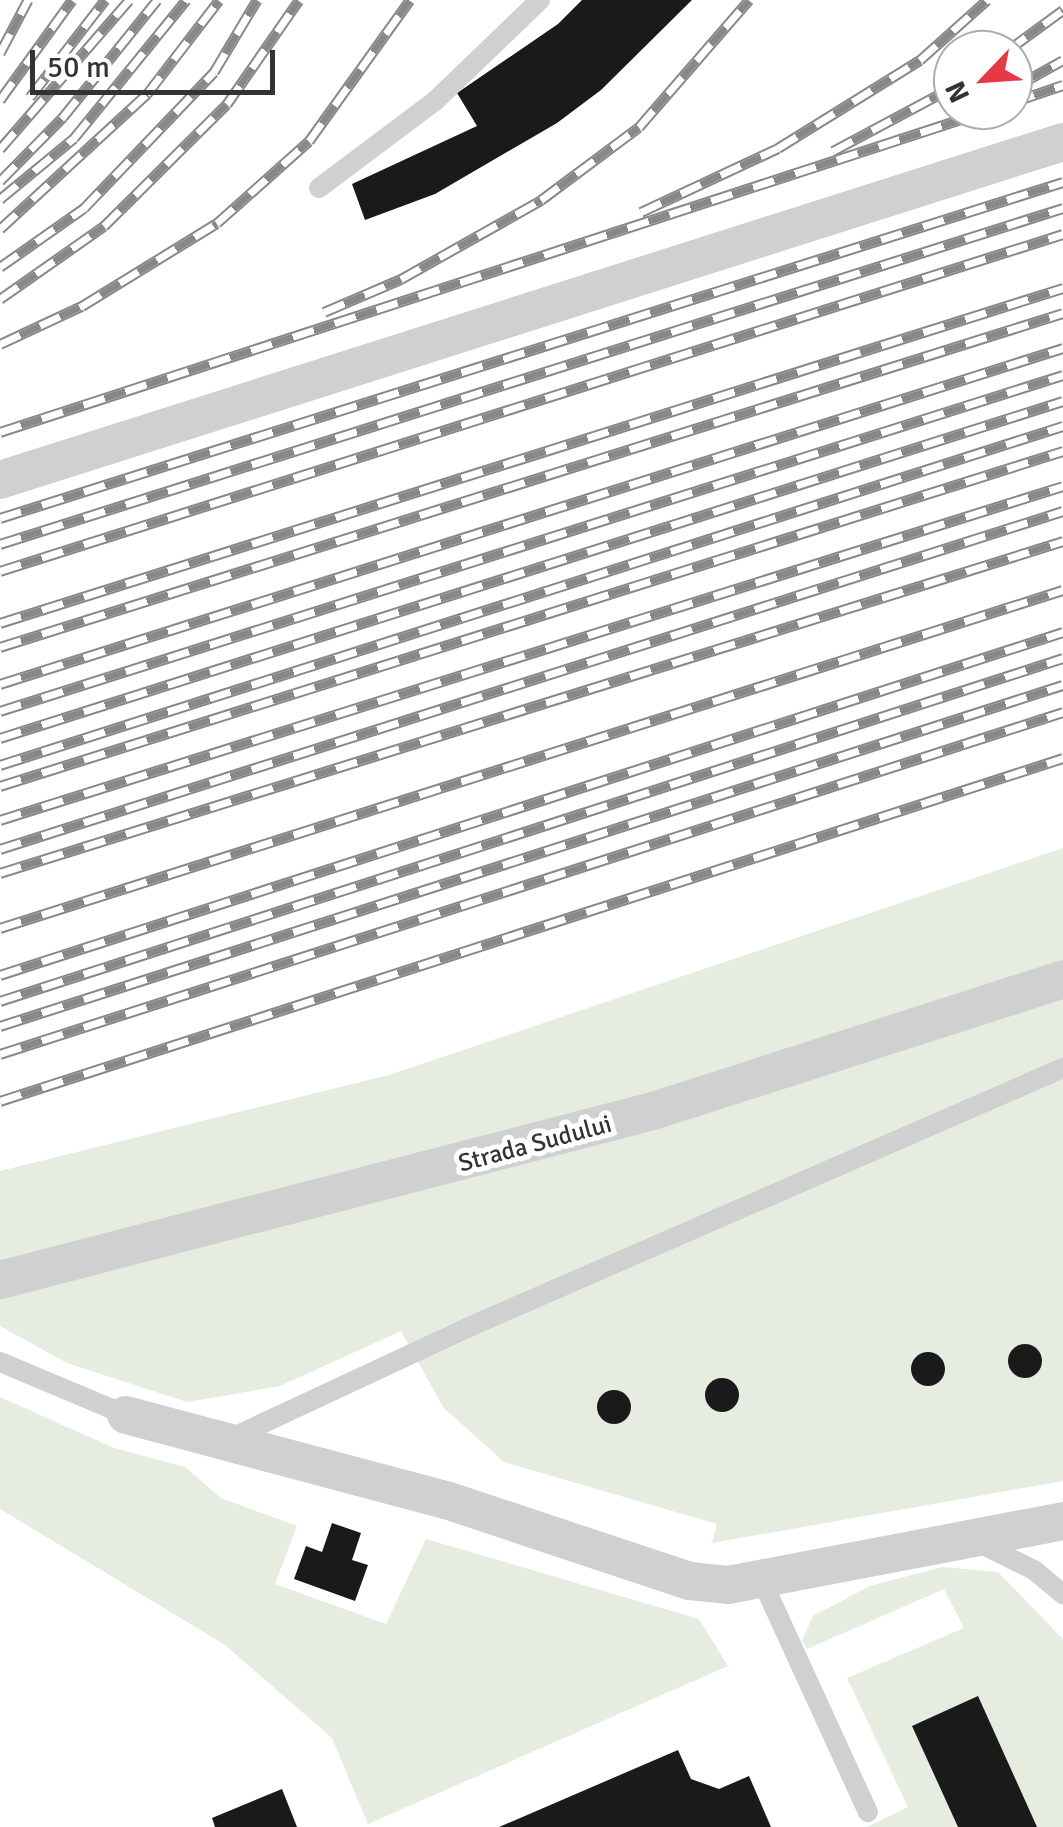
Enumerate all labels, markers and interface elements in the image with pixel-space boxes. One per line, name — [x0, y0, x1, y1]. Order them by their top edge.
scale bar — [35, 30, 280, 92]
north arrow — [933, 30, 1033, 130]
text: 50 m — [47, 49, 110, 86]
text: N — [938, 76, 977, 108]
street label: Strada Sudului — [455, 1109, 615, 1179]

